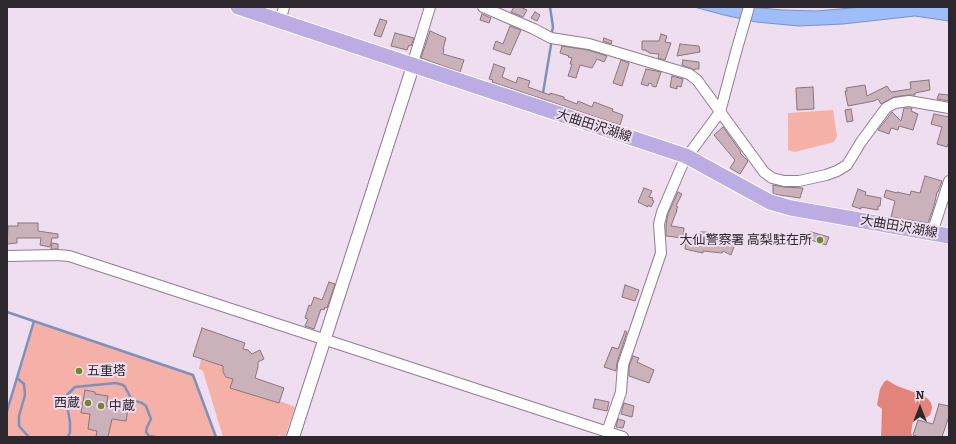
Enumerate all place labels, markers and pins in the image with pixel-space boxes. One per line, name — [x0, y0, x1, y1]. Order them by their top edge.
place label: 大仙警察署 高梨駐在所 — [679, 232, 812, 248]
marker: 大仙警察署 高梨駐在所 — [815, 235, 825, 245]
place label: 五重塔 — [87, 363, 126, 379]
marker: 五重塔 — [74, 366, 84, 376]
place label: 西蔵 — [54, 395, 80, 411]
marker: 西蔵 — [83, 398, 93, 408]
place label: 中蔵 — [109, 398, 135, 414]
marker: 中蔵 — [96, 401, 106, 411]

